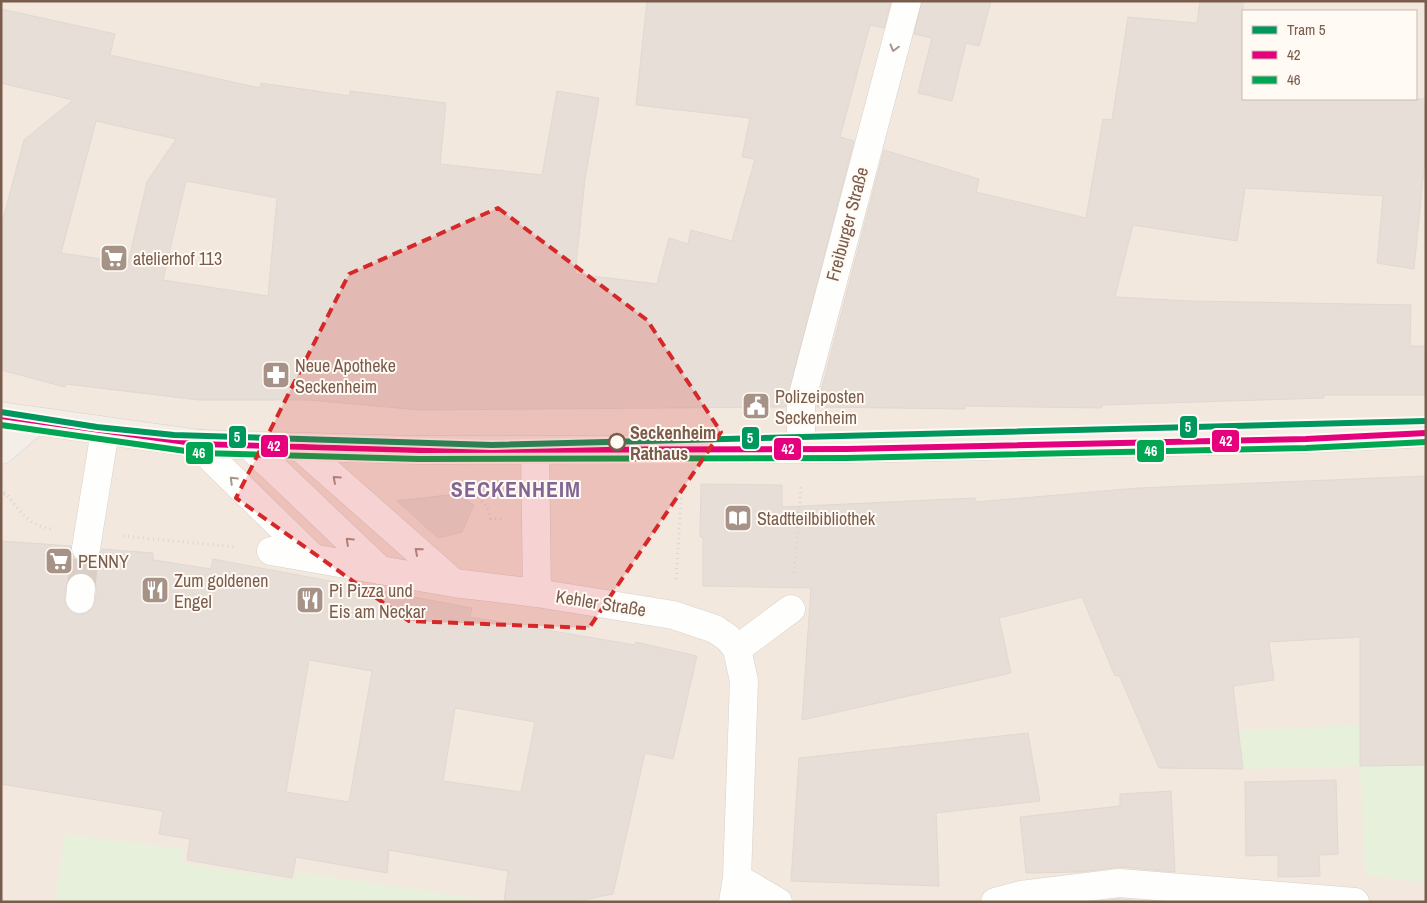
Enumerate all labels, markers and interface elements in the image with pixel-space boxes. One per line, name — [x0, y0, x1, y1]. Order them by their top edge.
legend — [1242, 10, 1417, 100]
text: Tram 5 — [1287, 19, 1326, 40]
one-way arrow — [890, 44, 900, 52]
text: 42 — [1287, 44, 1301, 65]
text: 46 — [1287, 69, 1301, 90]
street label: Freiburger Straße — [820, 164, 874, 284]
supermarket icon: atelierhof 113 — [99, 243, 129, 273]
place label: atelierhof 113 — [133, 246, 222, 271]
place label: Neue Apotheke Seckenheim — [295, 353, 396, 399]
pharmacy icon: Neue Apotheke Seckenheim — [261, 360, 291, 390]
place label: Polizeiposten Seckenheim — [775, 384, 864, 430]
public building icon: Polizeiposten Seckenheim — [741, 391, 771, 421]
line badge: 5 — [1179, 415, 1198, 439]
text: 5 — [1185, 418, 1192, 436]
place label: Seckenheim Rathaus — [630, 420, 716, 466]
line badge: 5 — [228, 425, 247, 449]
line badge: 5 — [741, 426, 760, 450]
text: 5 — [234, 428, 241, 446]
text: 5 — [747, 429, 754, 447]
line badge: 42 — [1211, 429, 1240, 453]
text: 42 — [1220, 432, 1232, 450]
marker: Seckenheim Rathaus — [608, 433, 626, 451]
line badge: 42 — [260, 434, 289, 458]
text: 42 — [268, 437, 280, 455]
line badge: 42 — [773, 437, 802, 461]
line badge: 46 — [1136, 439, 1165, 463]
text: 42 — [782, 440, 794, 458]
line badge: 46 — [185, 441, 214, 465]
text: 46 — [1145, 442, 1157, 460]
text: 46 — [193, 444, 205, 462]
district label: SECKENHEIM — [451, 474, 581, 504]
one-way arrow — [333, 476, 342, 485]
one-way arrow — [230, 477, 239, 486]
library icon: Stadtteilbibliothek — [723, 503, 753, 533]
place label: Stadtteilbibliothek — [757, 506, 876, 531]
one-way arrow — [346, 538, 355, 547]
supermarket icon: PENNY — [44, 546, 74, 576]
one-way arrow — [414, 548, 423, 557]
place label: PENNY — [78, 549, 129, 574]
place label: Zum goldenen Engel — [174, 568, 268, 614]
restaurant icon: Zum goldenen Engel — [140, 575, 170, 605]
place label: Pi Pizza und Eis am Neckar — [329, 578, 426, 624]
street label: Kehler Straße — [554, 584, 648, 622]
restaurant icon: Pi Pizza und Eis am Neckar — [295, 585, 325, 615]

